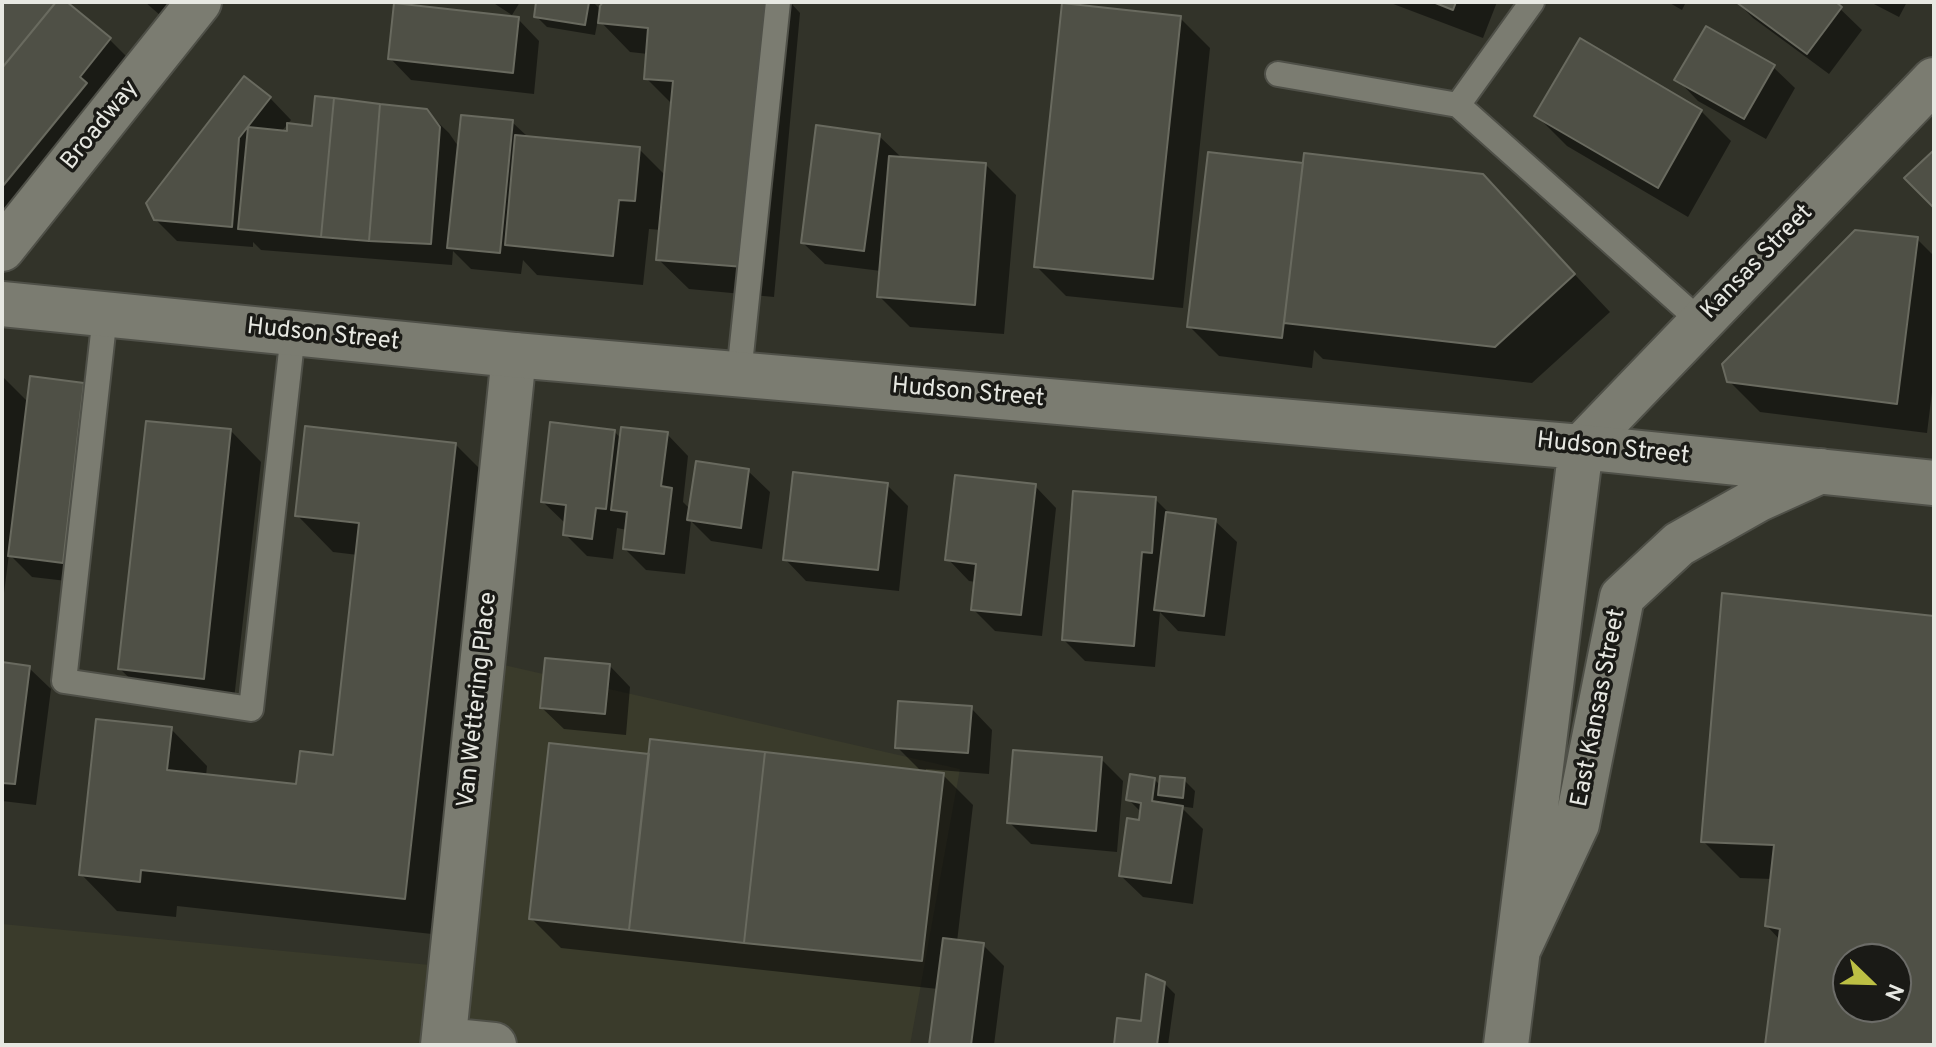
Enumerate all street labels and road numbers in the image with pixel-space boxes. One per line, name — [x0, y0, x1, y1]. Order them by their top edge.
street label: Broadway — [56, 75, 146, 177]
street label: Kansas Street — [1696, 200, 1820, 326]
street label: Hudson Street — [245, 314, 401, 358]
street label: Hudson Street — [890, 373, 1046, 415]
street label: Hudson Street — [1535, 428, 1691, 472]
street label: Van Wettering Place — [453, 591, 505, 809]
street label: East Kansas Street — [1567, 607, 1633, 809]

